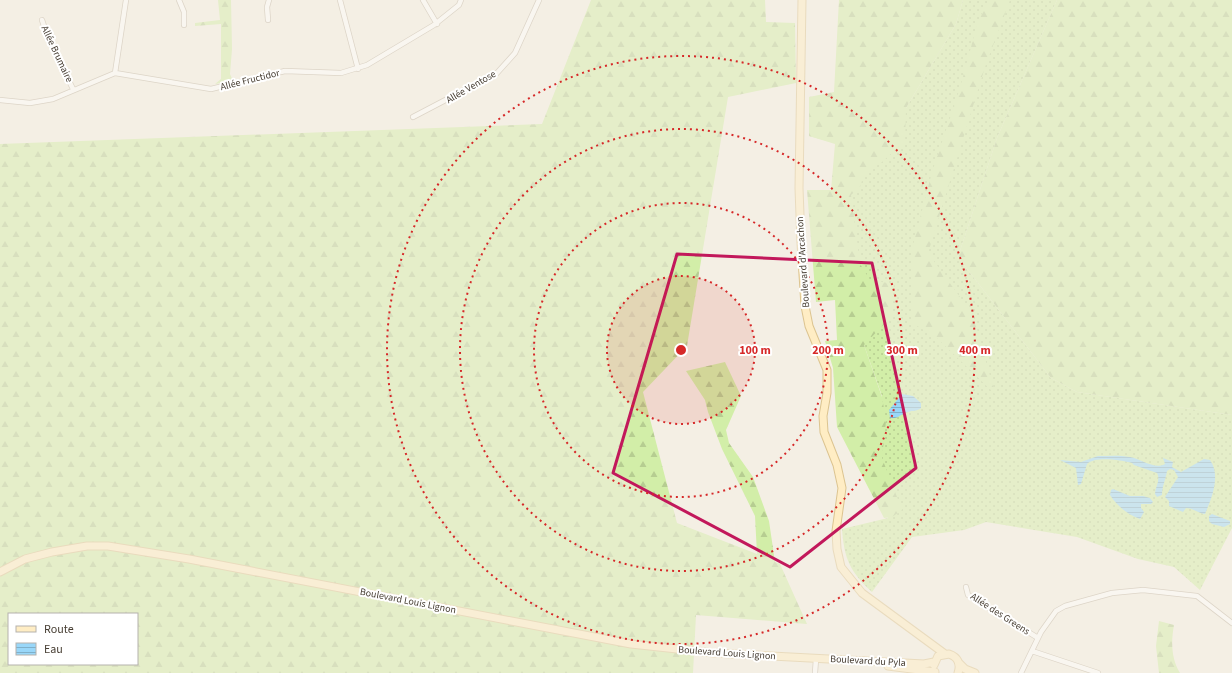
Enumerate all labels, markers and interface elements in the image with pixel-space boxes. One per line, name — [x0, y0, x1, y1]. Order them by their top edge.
street label: Allée Brumaire — [38, 23, 76, 85]
street label: Allée Fructidor — [219, 66, 282, 94]
street label: Allée Ventose — [443, 67, 499, 107]
street label: Boulevard d'Arcachon — [793, 216, 813, 308]
text: 100 m — [739, 342, 771, 359]
text: 200 m — [812, 342, 844, 359]
text: 300 m — [886, 342, 918, 359]
text: 400 m — [959, 342, 991, 359]
centre of rings — [674, 343, 688, 357]
street label: Boulevard Louis Lignon — [359, 585, 457, 617]
street label: Allée des Greens — [968, 590, 1032, 638]
legend — [8, 613, 138, 665]
text: Route — [44, 621, 74, 638]
text: Eau — [44, 641, 63, 658]
street label: Boulevard Louis Lignon — [678, 643, 776, 663]
street label: Boulevard du Pyla — [830, 652, 906, 670]

